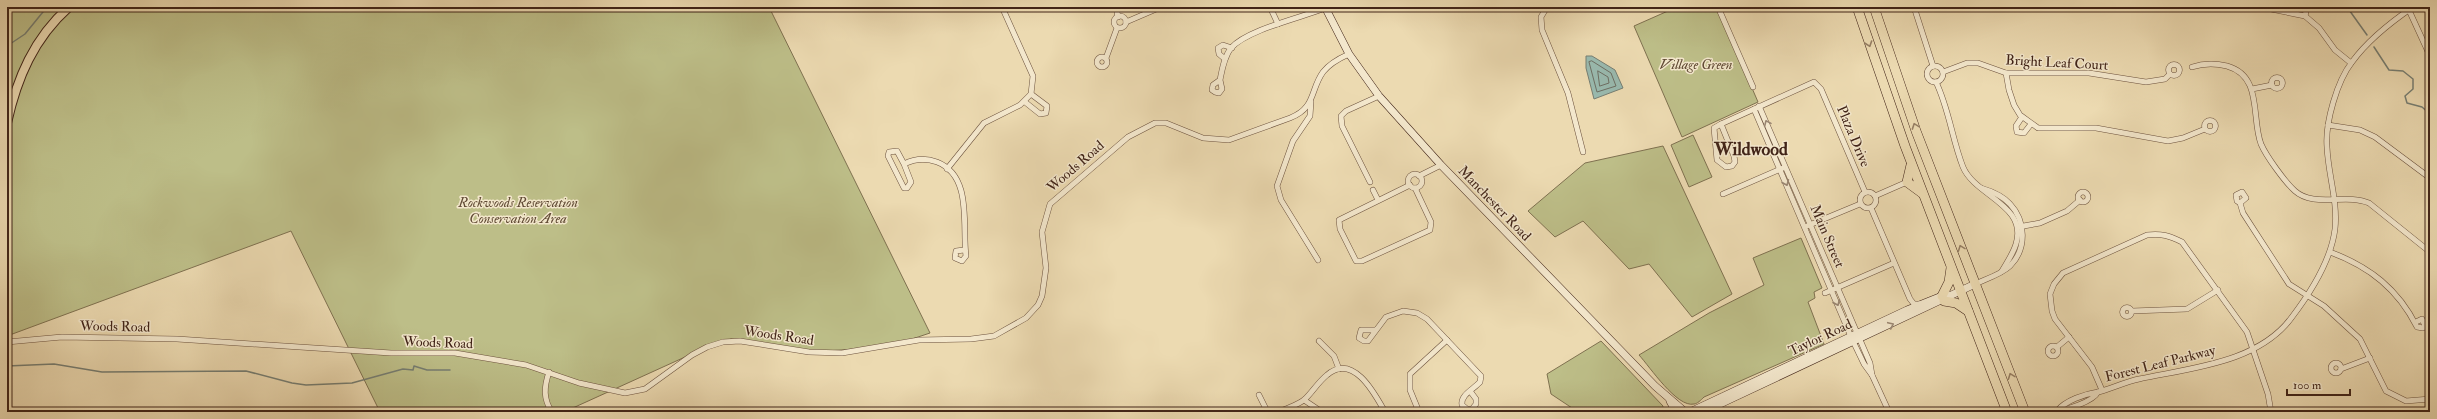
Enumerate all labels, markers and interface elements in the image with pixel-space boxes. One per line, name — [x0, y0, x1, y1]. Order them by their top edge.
one-way arrow — [1864, 40, 1873, 47]
street label: Bright Leaf Court — [2005, 51, 2109, 74]
park label: Village Green — [1660, 56, 1733, 73]
street label: Plaza Drive — [1833, 103, 1874, 170]
one-way arrow — [1764, 119, 1772, 127]
one-way arrow — [1911, 123, 1919, 130]
street label: Woods Road — [1042, 137, 1108, 197]
district label: Wildwood — [1713, 138, 1788, 161]
street label: Manchester Road — [1455, 162, 1535, 245]
one-way arrow — [1781, 179, 1789, 187]
park label: Rockwoods Reservation Conservation Area — [457, 194, 578, 227]
street label: Main Street — [1807, 202, 1849, 271]
one-way arrow — [1958, 244, 1966, 251]
one-way arrow — [1832, 299, 1840, 306]
street label: Taylor Road — [1786, 315, 1855, 360]
street label: Woods Road — [79, 317, 150, 336]
street label: Woods Road — [742, 322, 815, 349]
one-way arrow — [1887, 322, 1895, 330]
street label: Woods Road — [402, 333, 474, 352]
street label: Forest Leaf Parkway — [2103, 341, 2218, 386]
scale bar — [2287, 371, 2350, 397]
one-way arrow — [2007, 372, 2015, 379]
text: 100 m — [2293, 378, 2322, 393]

